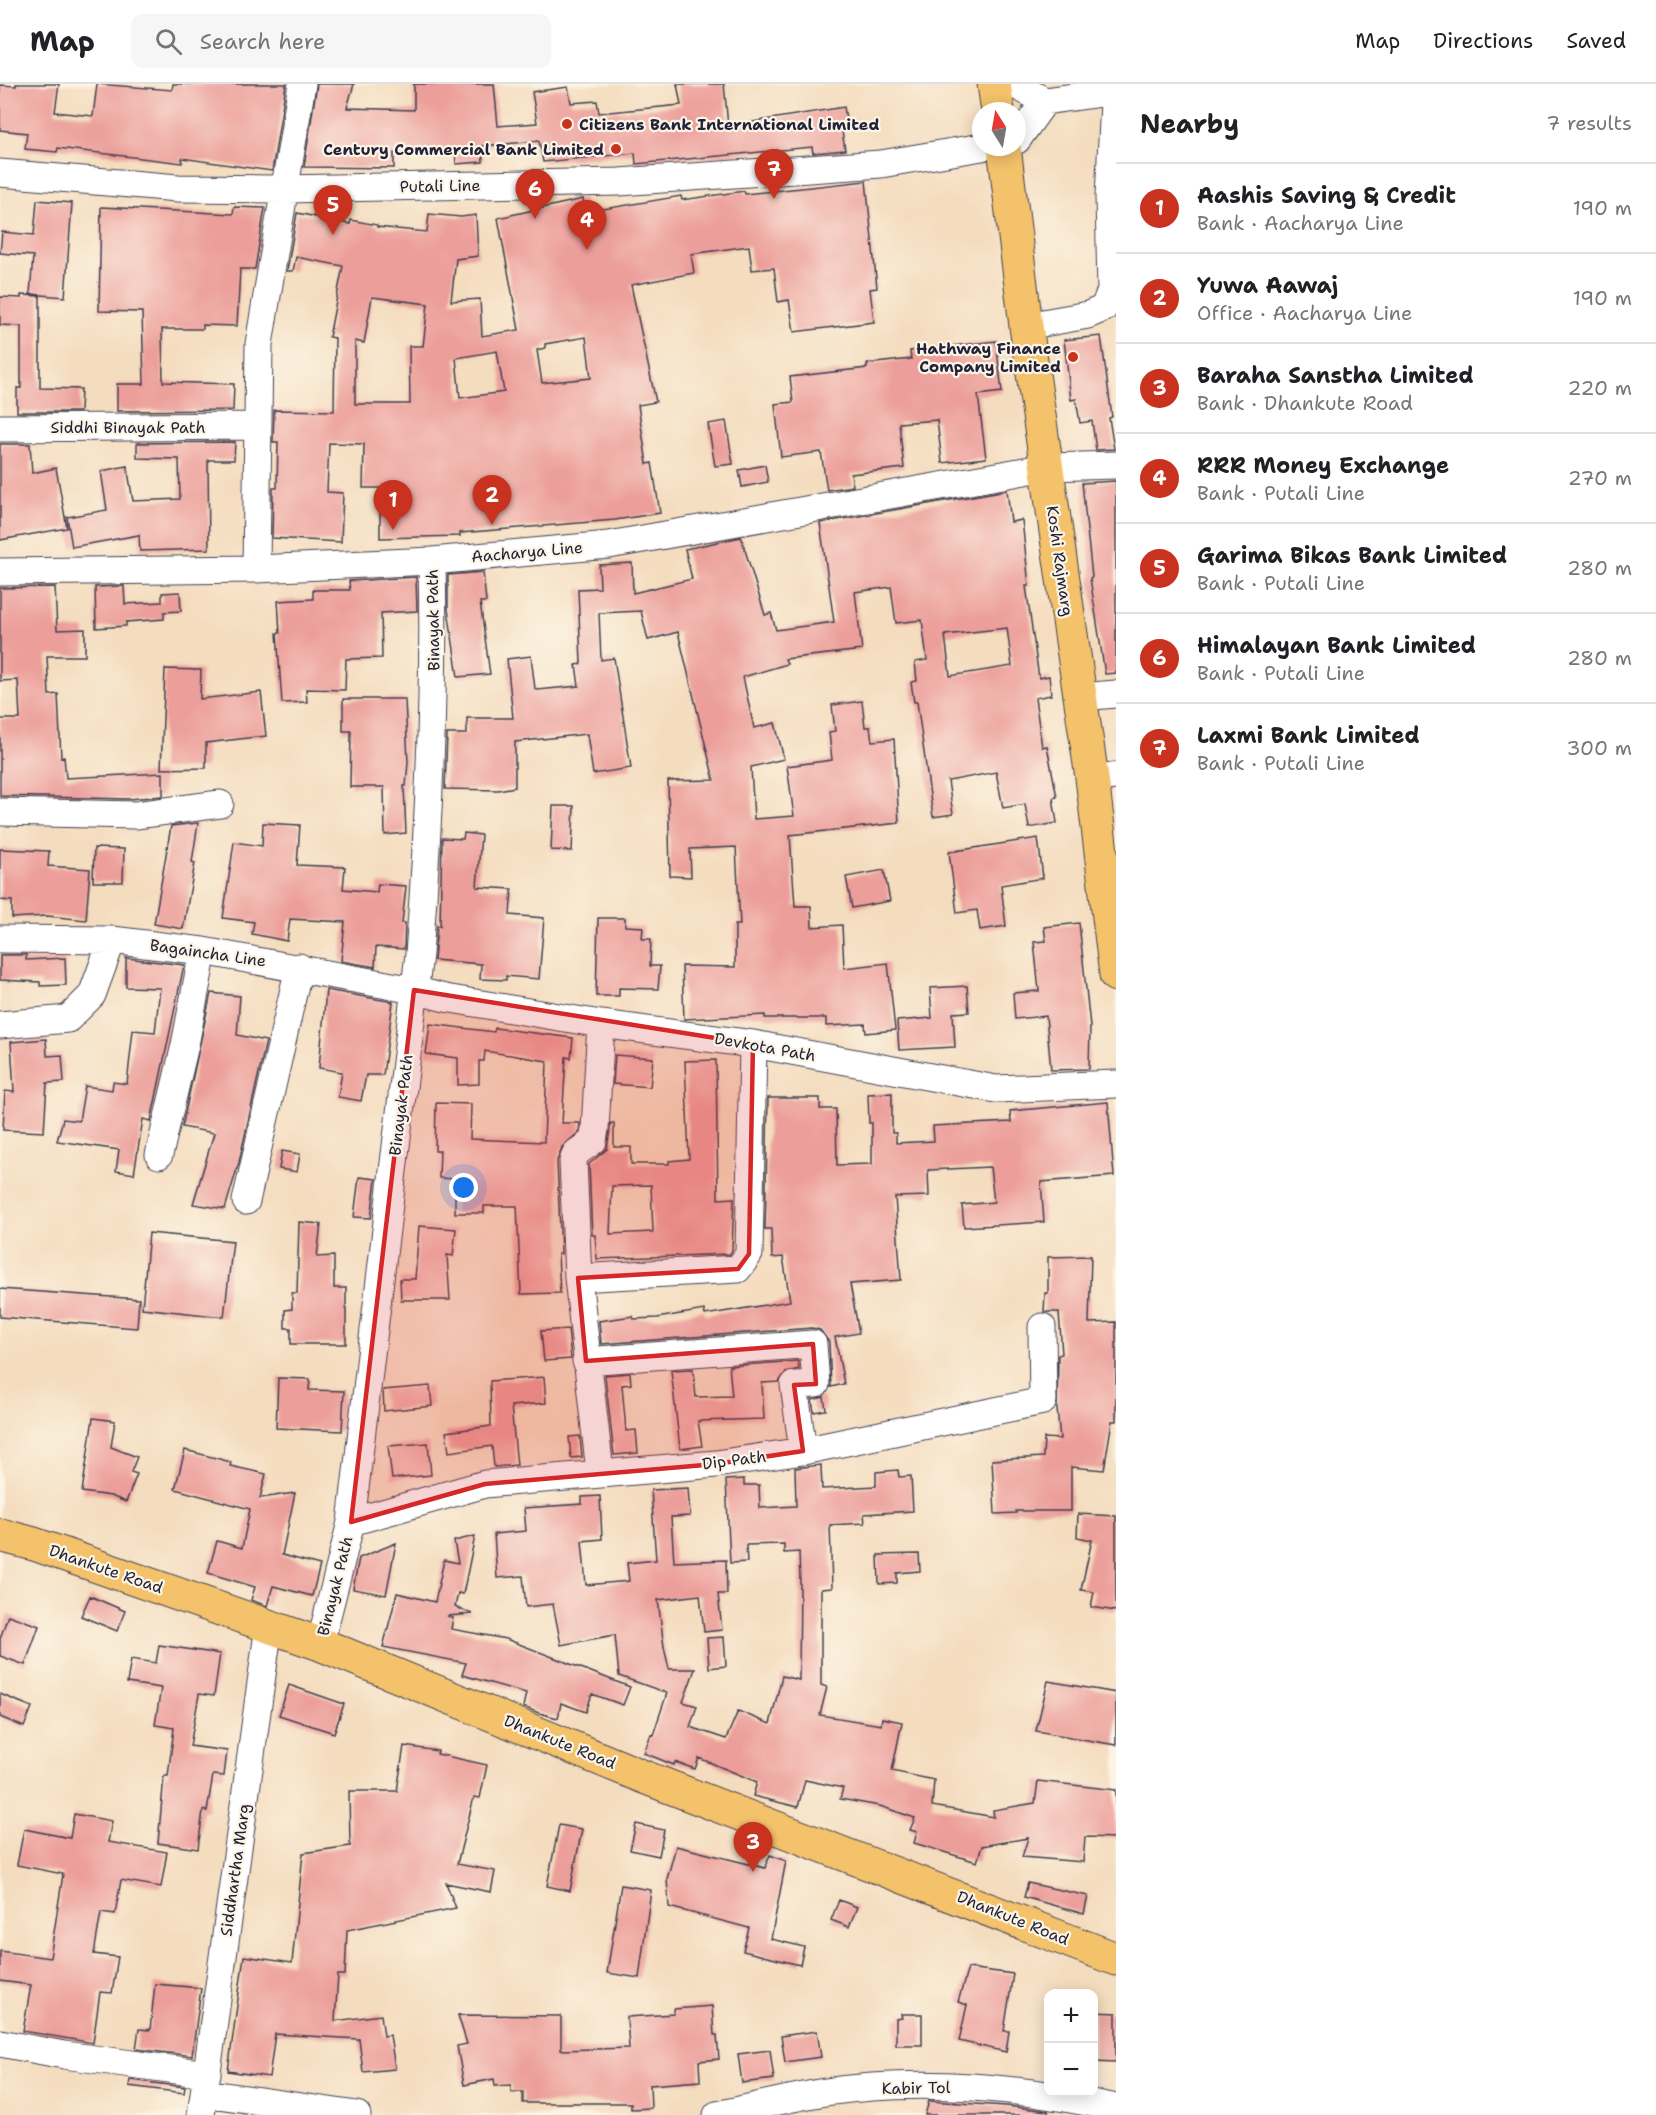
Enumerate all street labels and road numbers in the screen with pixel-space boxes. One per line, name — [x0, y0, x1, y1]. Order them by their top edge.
street label: Putali Line — [399, 175, 481, 197]
street label: Siddhi Binayak Path — [50, 417, 206, 438]
street label: Koshi Rajmarg — [1042, 504, 1078, 618]
street label: Aacharya Line — [470, 537, 584, 567]
street label: Binayak Path — [422, 569, 444, 671]
street label: Bagaincha Line — [149, 934, 267, 972]
street label: Devkota Path — [713, 1028, 817, 1066]
street label: Binayak Path — [384, 1053, 418, 1157]
street label: Dip Path — [701, 1446, 767, 1474]
street label: Binayak Path — [312, 1534, 358, 1638]
street label: Dhankute Road — [46, 1540, 166, 1598]
street label: Dhankute Road — [501, 1710, 619, 1774]
street label: Siddhartha Marg — [215, 1802, 255, 1938]
street label: Dhankute Road — [954, 1886, 1072, 1950]
street label: Kabir Tol — [881, 2077, 951, 2099]

